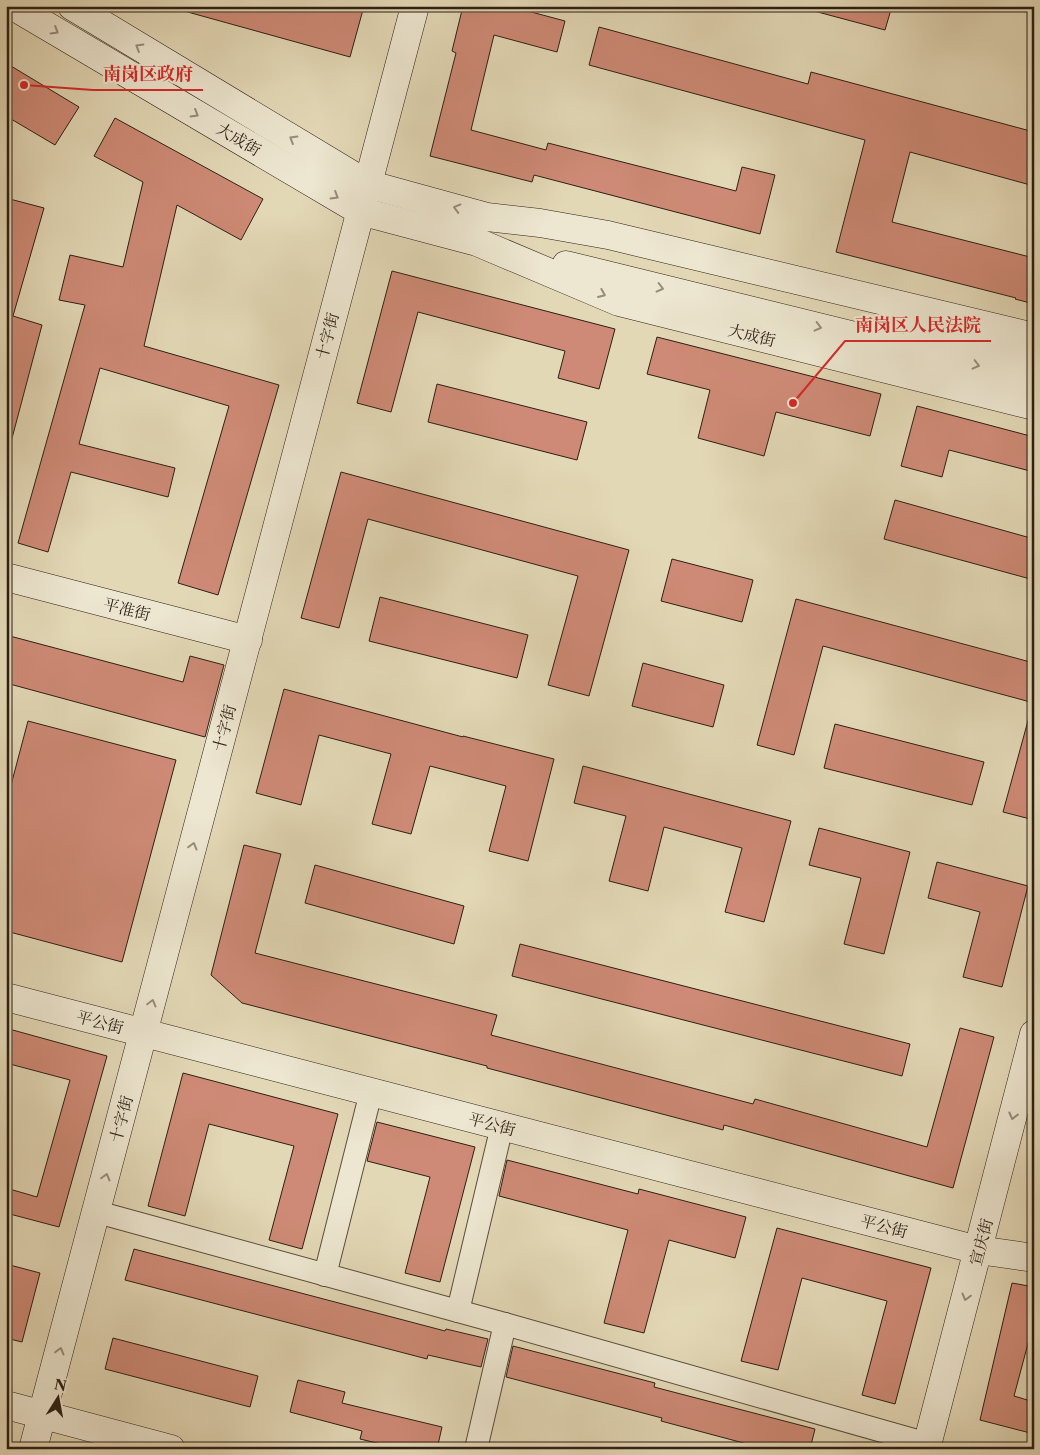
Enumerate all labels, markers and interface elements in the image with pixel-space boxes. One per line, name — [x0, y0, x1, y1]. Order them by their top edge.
one-way arrow — [50, 25, 59, 35]
one-way arrow — [135, 43, 144, 53]
callout: 南岗区政府 — [93, 57, 203, 90]
text: 南岗区政府 — [103, 63, 193, 85]
one-way arrow — [190, 107, 199, 117]
street label: 大成街 — [213, 118, 265, 160]
one-way arrow — [289, 136, 298, 146]
one-way arrow — [330, 190, 339, 200]
one-way arrow — [454, 204, 462, 214]
one-way arrow — [656, 282, 665, 293]
one-way arrow — [597, 288, 606, 299]
callout: 南岗区人民法院 — [845, 308, 991, 341]
street label: 十字街 — [311, 310, 343, 362]
text: 南岗区人民法院 — [855, 314, 981, 336]
street label: 大成街 — [726, 319, 778, 351]
one-way arrow — [813, 321, 822, 332]
one-way arrow — [971, 360, 979, 370]
street label: 平准街 — [101, 593, 153, 625]
street label: 十字街 — [208, 702, 240, 754]
one-way arrow — [187, 841, 198, 850]
one-way arrow — [146, 999, 156, 1008]
street label: 平公街 — [74, 1006, 126, 1038]
street label: 十字街 — [105, 1093, 137, 1145]
street label: 平公街 — [466, 1108, 518, 1140]
one-way arrow — [1008, 1111, 1019, 1120]
one-way arrow — [100, 1173, 111, 1182]
street label: 平公街 — [858, 1210, 910, 1242]
street label: 宣庆街 — [965, 1216, 997, 1268]
one-way arrow — [961, 1293, 972, 1302]
one-way arrow — [54, 1347, 64, 1356]
north arrow — [32, 1372, 82, 1422]
text: N — [53, 1375, 68, 1395]

